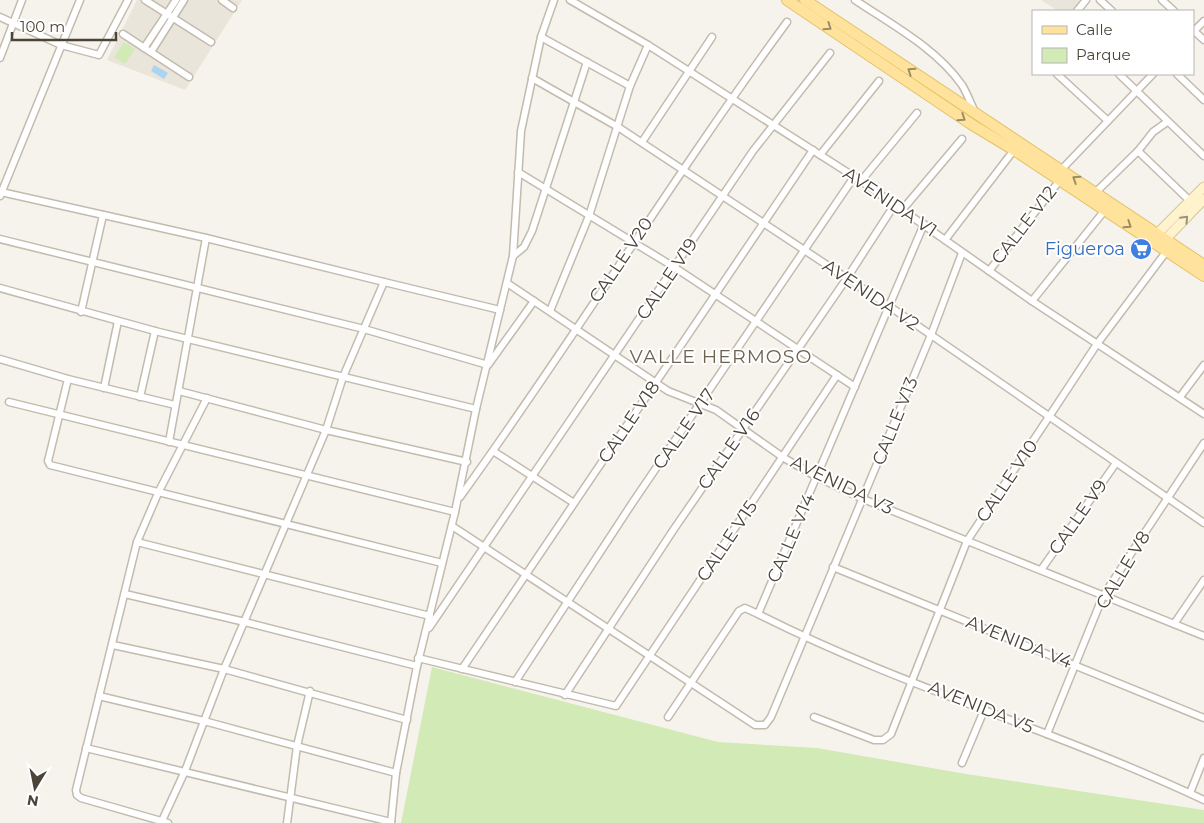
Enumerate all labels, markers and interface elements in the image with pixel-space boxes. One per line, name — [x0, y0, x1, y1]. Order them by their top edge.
scale bar — [12, 10, 116, 42]
legend — [1032, 10, 1194, 75]
text: 100 m — [20, 17, 65, 36]
text: Calle — [1076, 20, 1113, 39]
one-way arrow — [822, 21, 831, 30]
text: Parque — [1076, 45, 1131, 64]
one-way arrow — [908, 67, 917, 77]
one-way arrow — [956, 112, 966, 121]
street label: AVENIDA V1 — [839, 163, 941, 241]
one-way arrow — [1072, 176, 1081, 186]
street label: CALLE V12 — [987, 182, 1061, 268]
street label: CALLE V20 — [584, 213, 658, 307]
one-way arrow — [1179, 215, 1188, 224]
one-way arrow — [1123, 219, 1132, 229]
street label: CALLE V19 — [632, 234, 702, 324]
supermarket icon: Figueroa — [1129, 237, 1153, 261]
place label: Figueroa — [1045, 238, 1125, 260]
street label: AVENIDA V2 — [819, 255, 923, 335]
district label: VALLE HERMOSO — [630, 345, 812, 368]
street label: CALLE V13 — [867, 374, 923, 468]
street label: CALLE V18 — [593, 377, 665, 467]
street label: CALLE V17 — [648, 384, 720, 474]
street label: CALLE V16 — [693, 404, 765, 494]
street label: CALLE V10 — [971, 436, 1043, 526]
street label: AVENIDA V3 — [787, 451, 897, 519]
street label: CALLE V9 — [1044, 475, 1112, 559]
street label: CALLE V14 — [762, 490, 820, 586]
street label: CALLE V15 — [692, 496, 762, 586]
street label: CALLE V8 — [1091, 527, 1155, 613]
street label: AVENIDA V4 — [963, 611, 1075, 673]
street label: AVENIDA V5 — [925, 676, 1037, 738]
north arrow — [10, 763, 60, 813]
text: N — [26, 791, 40, 811]

